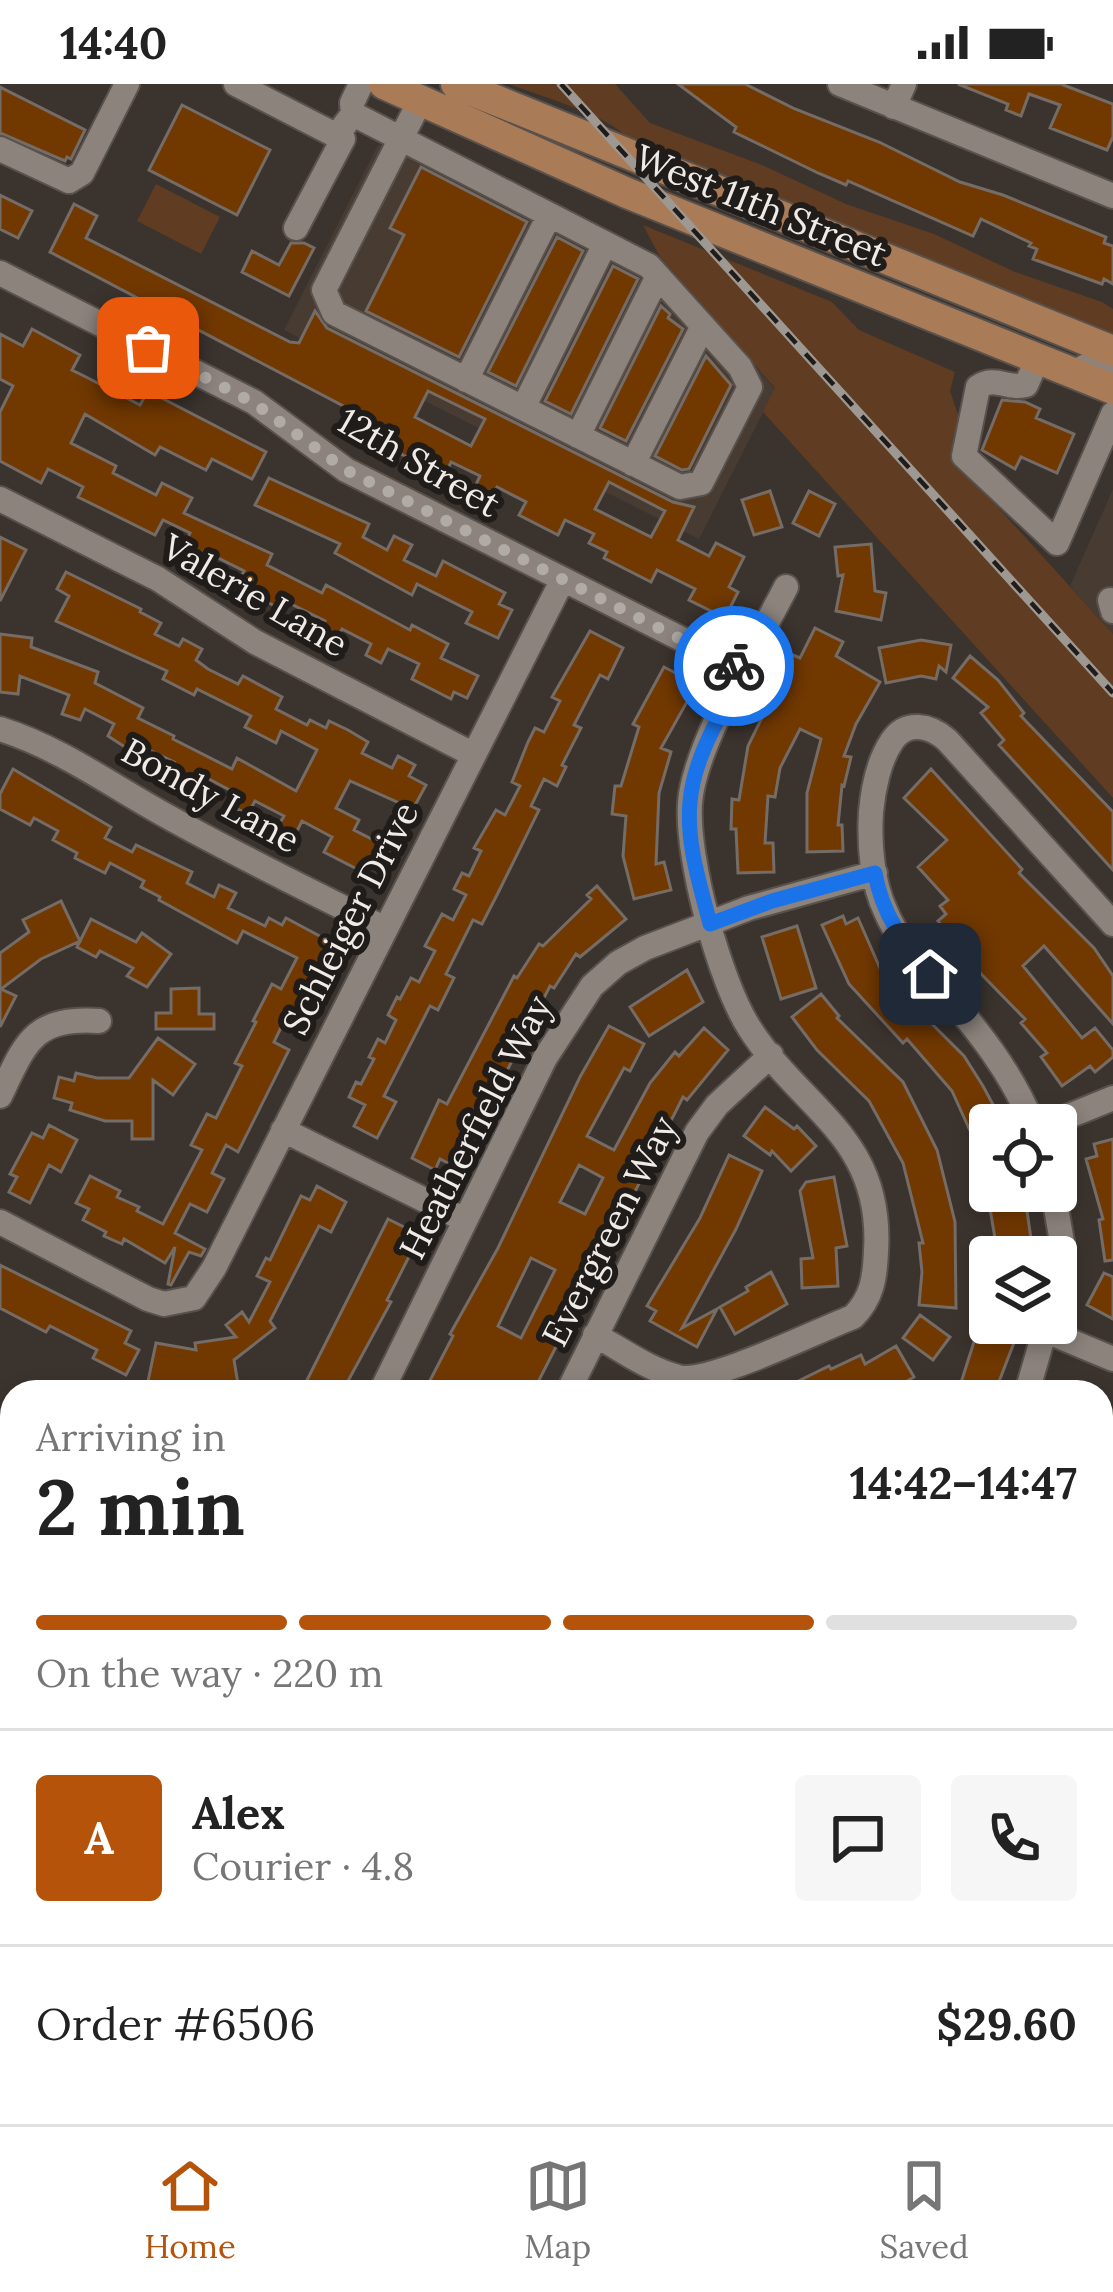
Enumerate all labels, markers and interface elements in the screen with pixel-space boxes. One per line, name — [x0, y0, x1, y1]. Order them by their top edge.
text: 14:40 — [60, 14, 167, 71]
street label: West 11th Street — [628, 134, 894, 276]
pin — [97, 297, 199, 399]
icon: bag — [115, 315, 181, 381]
street label: 12th Street — [330, 397, 508, 527]
street label: Valerie Lane — [153, 523, 356, 667]
courier — [674, 606, 794, 726]
icon: bike — [701, 633, 767, 699]
street label: Bondy Lane — [114, 727, 308, 863]
street label: Schleiger Drive — [272, 794, 428, 1042]
pin — [879, 923, 981, 1025]
icon: home — [897, 941, 963, 1007]
street label: Heatherfield Way — [389, 987, 561, 1267]
map controls — [969, 1104, 1077, 1344]
button: locate — [969, 1104, 1077, 1212]
street label: Evergreen Way — [531, 1108, 687, 1354]
button: layers — [969, 1236, 1077, 1344]
text: Arriving in — [36, 1412, 226, 1462]
text: 14:42–14:47 — [850, 1454, 1077, 1511]
text: 2 min — [36, 1457, 245, 1556]
text: On the way · 220 m — [36, 1648, 383, 1698]
button: chat — [795, 1775, 921, 1901]
button: phone — [951, 1775, 1077, 1901]
text: Alex — [192, 1784, 285, 1841]
text: A — [84, 1809, 114, 1866]
text: Courier · 4.8 — [192, 1841, 414, 1891]
text: Order #6506 — [36, 1995, 315, 2052]
text: $29.60 — [936, 1995, 1077, 2052]
tab: Home — [144, 2153, 236, 2267]
tab: Map — [524, 2153, 591, 2267]
tab: Saved — [880, 2153, 969, 2267]

